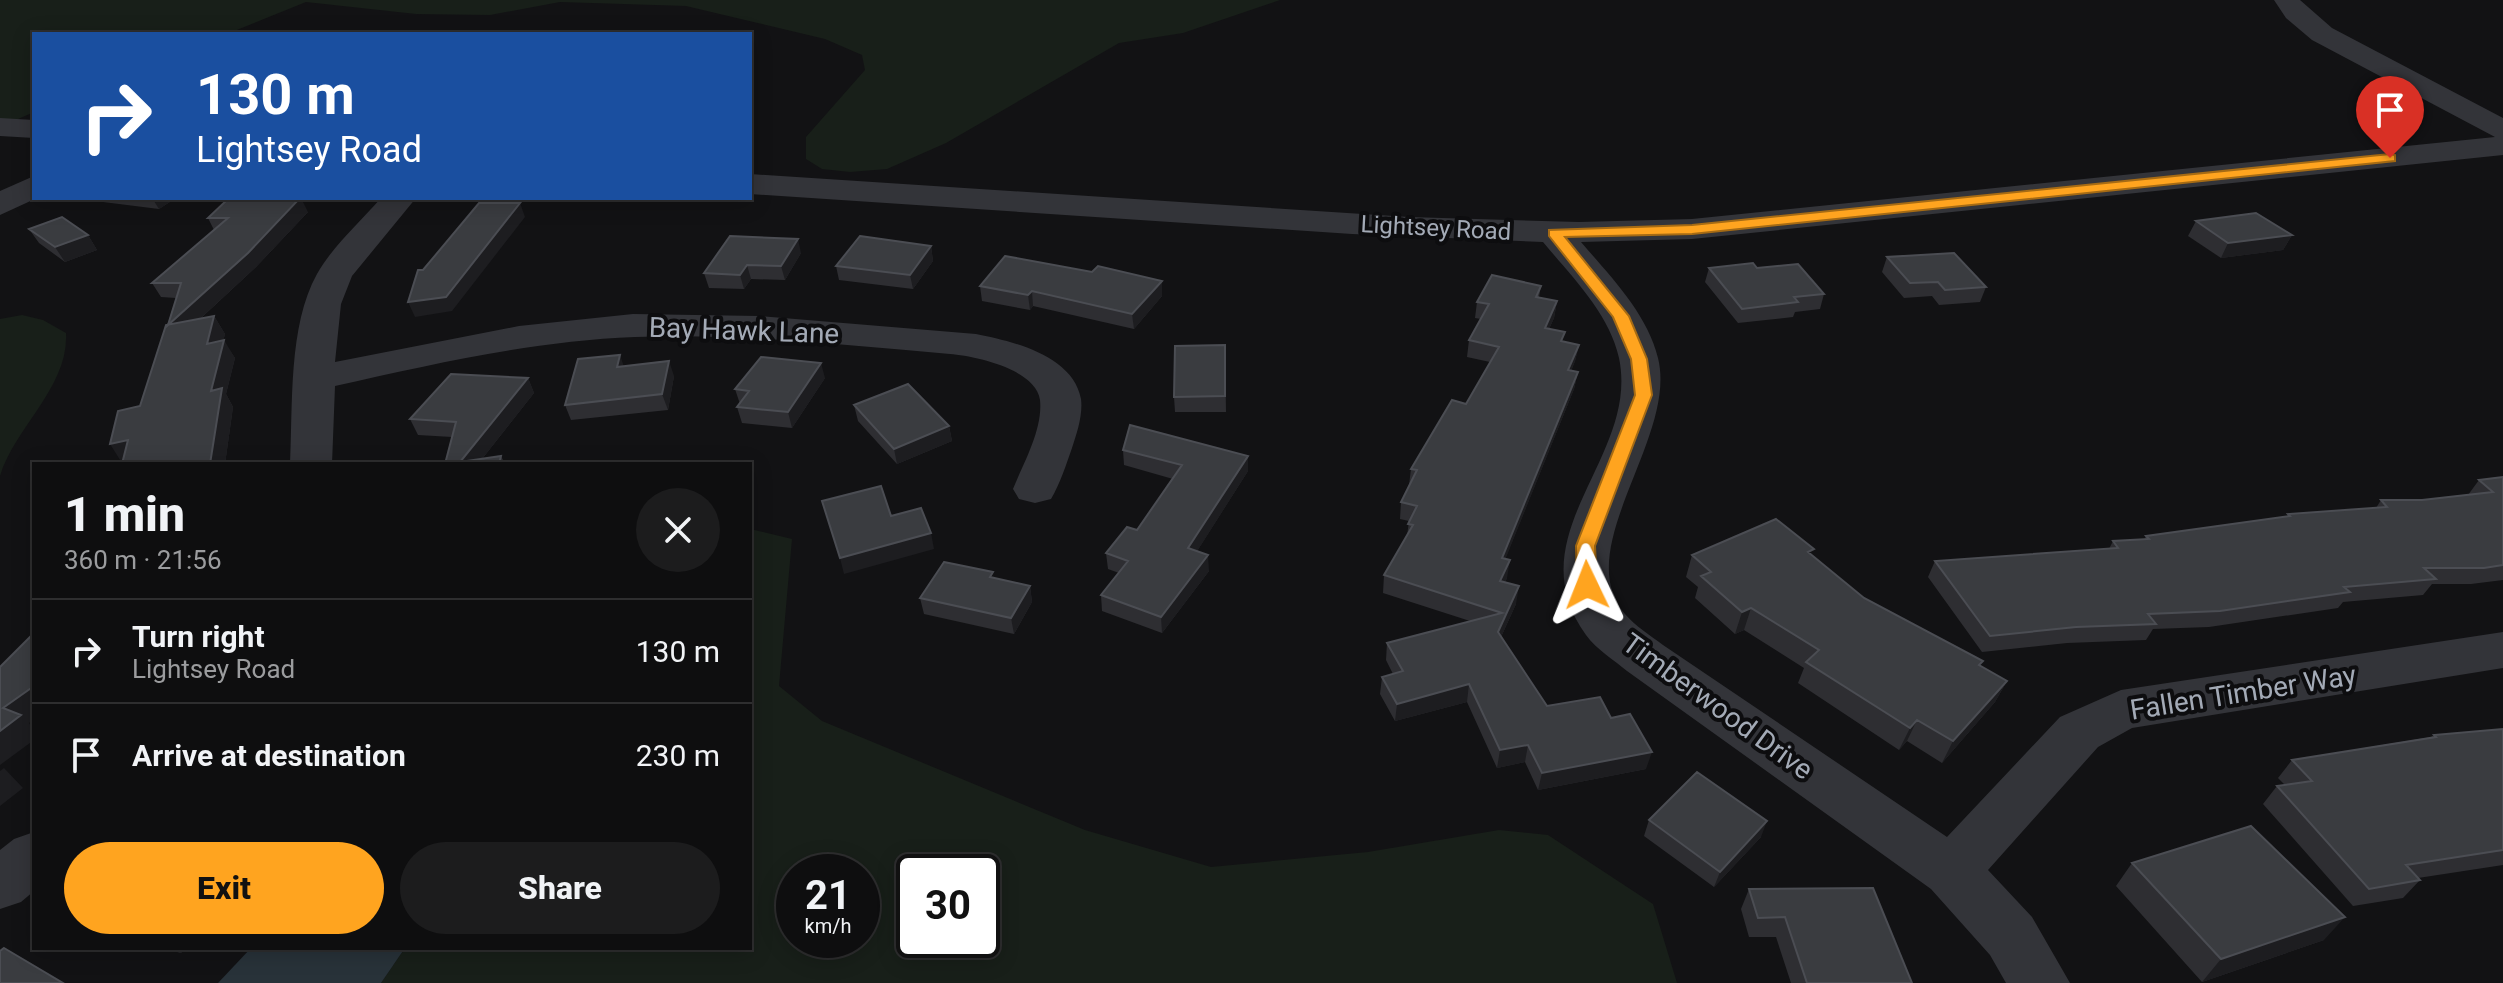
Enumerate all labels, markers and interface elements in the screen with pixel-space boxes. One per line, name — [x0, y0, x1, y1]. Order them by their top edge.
text: 130 m — [196, 62, 355, 128]
icon: right — [64, 64, 168, 168]
pin — [2356, 76, 2424, 158]
icon: arrive — [2368, 88, 2412, 132]
text: Lightsey Road — [196, 129, 422, 171]
street label: Lightsey Road — [1360, 210, 1512, 246]
street label: Bay Hawk Lane — [648, 311, 840, 350]
text: 1 min — [64, 486, 185, 543]
button: close — [636, 488, 720, 572]
position arrow — [1545, 543, 1629, 627]
text: 360 m · 21:56 — [64, 545, 222, 575]
text: Turn right — [132, 619, 265, 654]
street label: Timberwood Drive — [1616, 626, 1819, 786]
icon: right — [64, 629, 108, 673]
text: 130 m — [636, 634, 720, 669]
text: Lightsey Road — [132, 654, 295, 684]
street label: Fallen Timber Way — [2128, 658, 2358, 727]
icon: arrive — [64, 733, 108, 777]
text: Arrive at destination — [132, 738, 406, 773]
text: 230 m — [636, 738, 720, 773]
button: Exit — [64, 842, 384, 934]
button: Share — [400, 842, 720, 934]
speed limit sign: 30 — [896, 854, 1000, 958]
text: 21 — [805, 872, 851, 919]
text: km/h — [805, 914, 851, 938]

